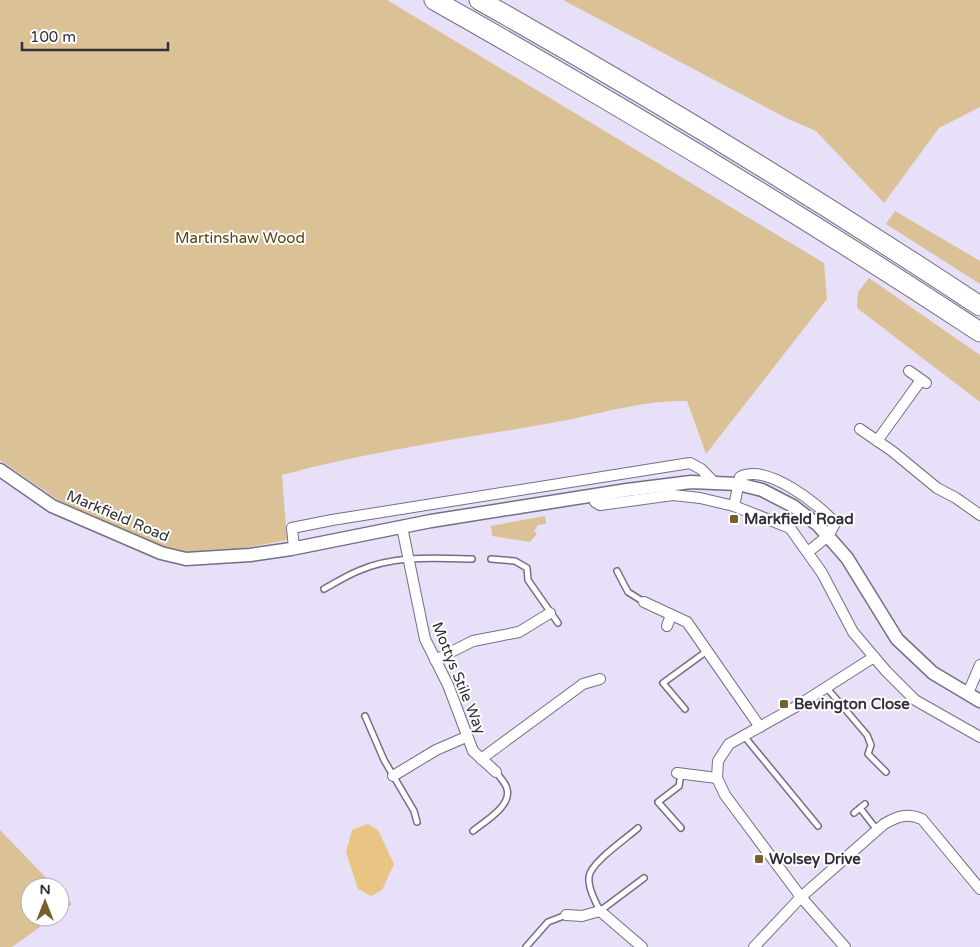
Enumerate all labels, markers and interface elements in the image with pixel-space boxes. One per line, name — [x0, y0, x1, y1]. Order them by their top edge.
scale bar — [22, 20, 169, 52]
text: 100 m — [30, 28, 76, 46]
park label: Martinshaw Wood — [175, 229, 305, 247]
street label: Markfield Road — [64, 486, 172, 546]
place label: Markfield Road — [744, 510, 854, 528]
marker: Markfield Road — [728, 513, 740, 525]
street label: Mottys Stile Way — [428, 619, 490, 737]
place label: Bevington Close — [794, 695, 910, 714]
marker: Bevington Close — [778, 698, 790, 710]
place label: Wolsey Drive — [769, 850, 861, 869]
marker: Wolsey Drive — [753, 853, 765, 865]
north arrow — [20, 877, 70, 927]
text: N — [39, 881, 51, 898]

